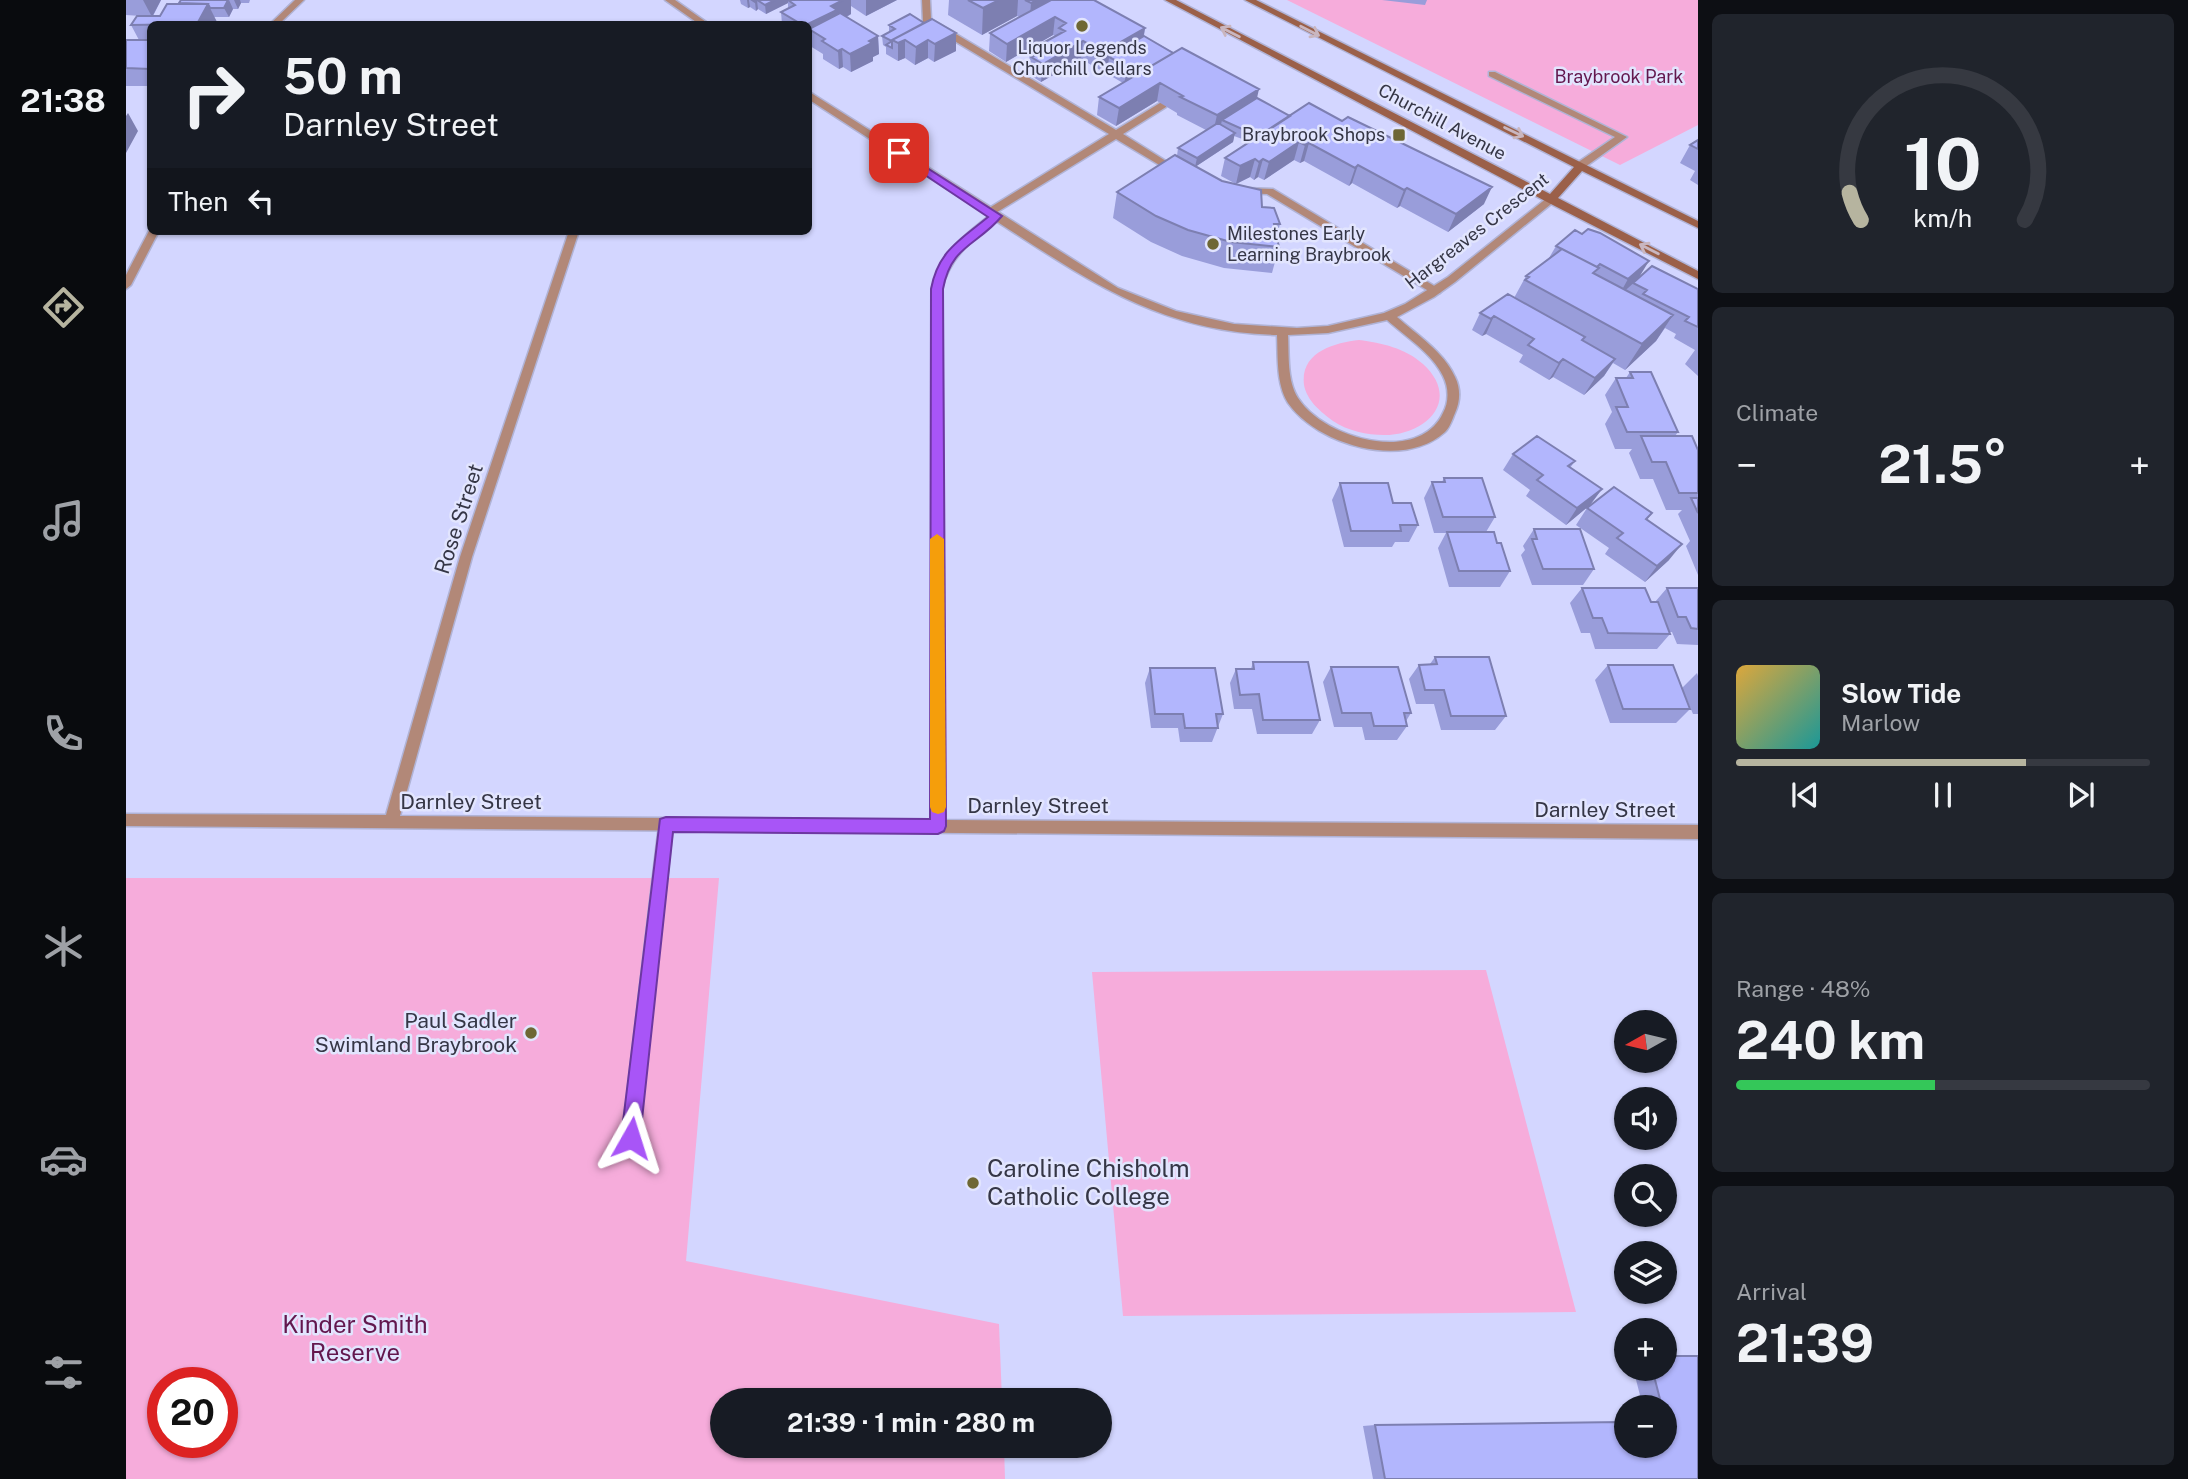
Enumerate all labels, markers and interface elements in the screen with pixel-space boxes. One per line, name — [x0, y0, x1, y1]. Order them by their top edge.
marker: Liquor Legends Churchill Cellars — [1074, 18, 1090, 34]
one-way arrow — [1299, 24, 1320, 38]
one-way arrow — [1220, 25, 1241, 38]
place label: Liquor Legends Churchill Cellars — [1012, 37, 1152, 79]
text: 50 m — [283, 47, 403, 105]
icon: right — [168, 49, 259, 140]
park label: Braybrook Park — [1555, 66, 1683, 87]
street label: Churchill Avenue — [1375, 79, 1510, 164]
text: 21:38 — [20, 82, 106, 119]
text: Darnley Street — [283, 106, 499, 143]
text: 10 — [1904, 121, 1982, 206]
pin — [869, 123, 929, 183]
place label: Braybrook Shops — [1242, 124, 1385, 145]
one-way arrow — [1503, 125, 1524, 139]
marker: Braybrook Shops — [1391, 127, 1407, 143]
icon: arrive — [880, 134, 918, 172]
street label: Hargreaves Crescent — [1401, 168, 1553, 293]
icon: left — [242, 182, 280, 220]
text: Then — [168, 186, 228, 217]
text: km/h — [1914, 202, 1972, 232]
place label: Milestones Early Learning Braybrook — [1227, 223, 1391, 265]
marker: Milestones Early Learning Braybrook — [1205, 236, 1221, 252]
one-way arrow — [1639, 242, 1660, 255]
icon: directions — [39, 283, 88, 332]
text: Climate — [1736, 399, 1818, 426]
text: 21.5° — [1878, 434, 2008, 495]
text: − — [1736, 443, 1757, 488]
text: + — [2129, 443, 2150, 488]
street label: Rose Street — [429, 461, 488, 577]
icon: music — [39, 496, 88, 545]
text: Slow Tide — [1841, 678, 1961, 709]
icon: phone — [39, 709, 88, 758]
text: Marlow — [1841, 709, 1920, 736]
icon: previous — [1786, 776, 1824, 814]
icon: pause — [1924, 776, 1962, 814]
icon: next — [2062, 776, 2100, 814]
street label: Darnley Street — [400, 789, 542, 814]
street label: Darnley Street — [967, 793, 1109, 818]
street label: Darnley Street — [1534, 797, 1676, 822]
icon: climate — [39, 922, 88, 971]
text: Range · 48% — [1736, 975, 1871, 1002]
place label: Paul Sadler Swimland Braybrook — [315, 1008, 517, 1057]
north arrow — [1614, 1010, 1676, 1073]
map controls — [1614, 1010, 1677, 1458]
text: 240 km — [1736, 1010, 1925, 1071]
marker: Paul Sadler Swimland Braybrook — [523, 1025, 539, 1041]
button: sound — [1614, 1087, 1677, 1150]
position arrow — [594, 1101, 668, 1175]
icon: car — [39, 1135, 88, 1184]
place label: Caroline Chisholm Catholic College — [987, 1154, 1190, 1210]
button: search — [1614, 1164, 1677, 1227]
marker: Caroline Chisholm Catholic College — [965, 1175, 981, 1191]
button: layers — [1614, 1241, 1677, 1304]
text: Arrival — [1736, 1278, 1807, 1305]
park label: Kinder Smith Reserve — [282, 1310, 428, 1366]
text: 21:39 — [1736, 1313, 1874, 1374]
button: + — [1614, 1318, 1677, 1381]
icon: filters — [39, 1348, 88, 1397]
speed limit sign: 20 — [147, 1367, 238, 1458]
button: − — [1614, 1395, 1677, 1458]
text: 21:39 · 1 min · 280 m — [787, 1407, 1035, 1438]

